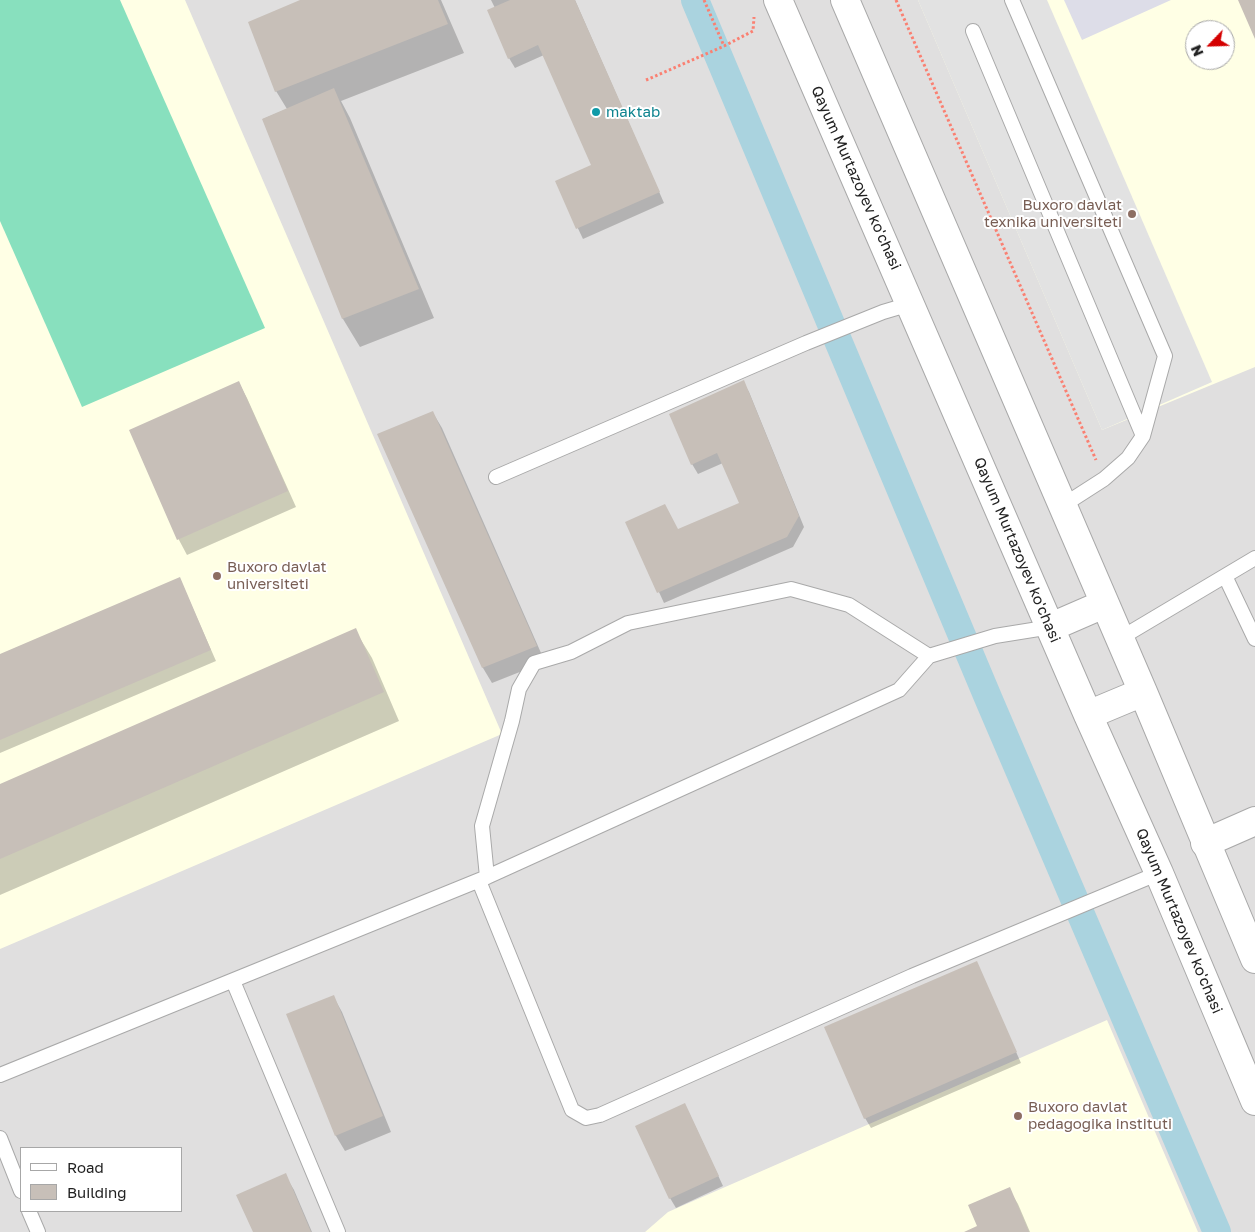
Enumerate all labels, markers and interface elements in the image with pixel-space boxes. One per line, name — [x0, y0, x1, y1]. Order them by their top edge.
north arrow — [1185, 20, 1235, 70]
text: N — [1187, 43, 1207, 59]
street label: Qayum Murtazoyev ko'chasi — [807, 83, 905, 273]
place label: maktab — [606, 103, 660, 121]
marker: maktab — [590, 106, 602, 118]
place label: Buxoro davlat texnika universiteti — [984, 196, 1122, 231]
marker: Buxoro davlat texnika universiteti — [1126, 208, 1138, 220]
street label: Qayum Murtazoyev ko'chasi — [970, 455, 1064, 645]
place label: Buxoro davlat universiteti — [227, 558, 326, 593]
marker: Buxoro davlat universiteti — [211, 570, 223, 582]
street label: Qayum Murtazoyev ko'chasi — [1132, 826, 1226, 1016]
place label: Buxoro davlat pedagogika instituti — [1028, 1098, 1172, 1133]
marker: Buxoro davlat pedagogika instituti — [1012, 1110, 1024, 1122]
legend — [20, 1147, 182, 1212]
text: Road — [67, 1158, 104, 1176]
text: Building — [67, 1183, 127, 1201]

